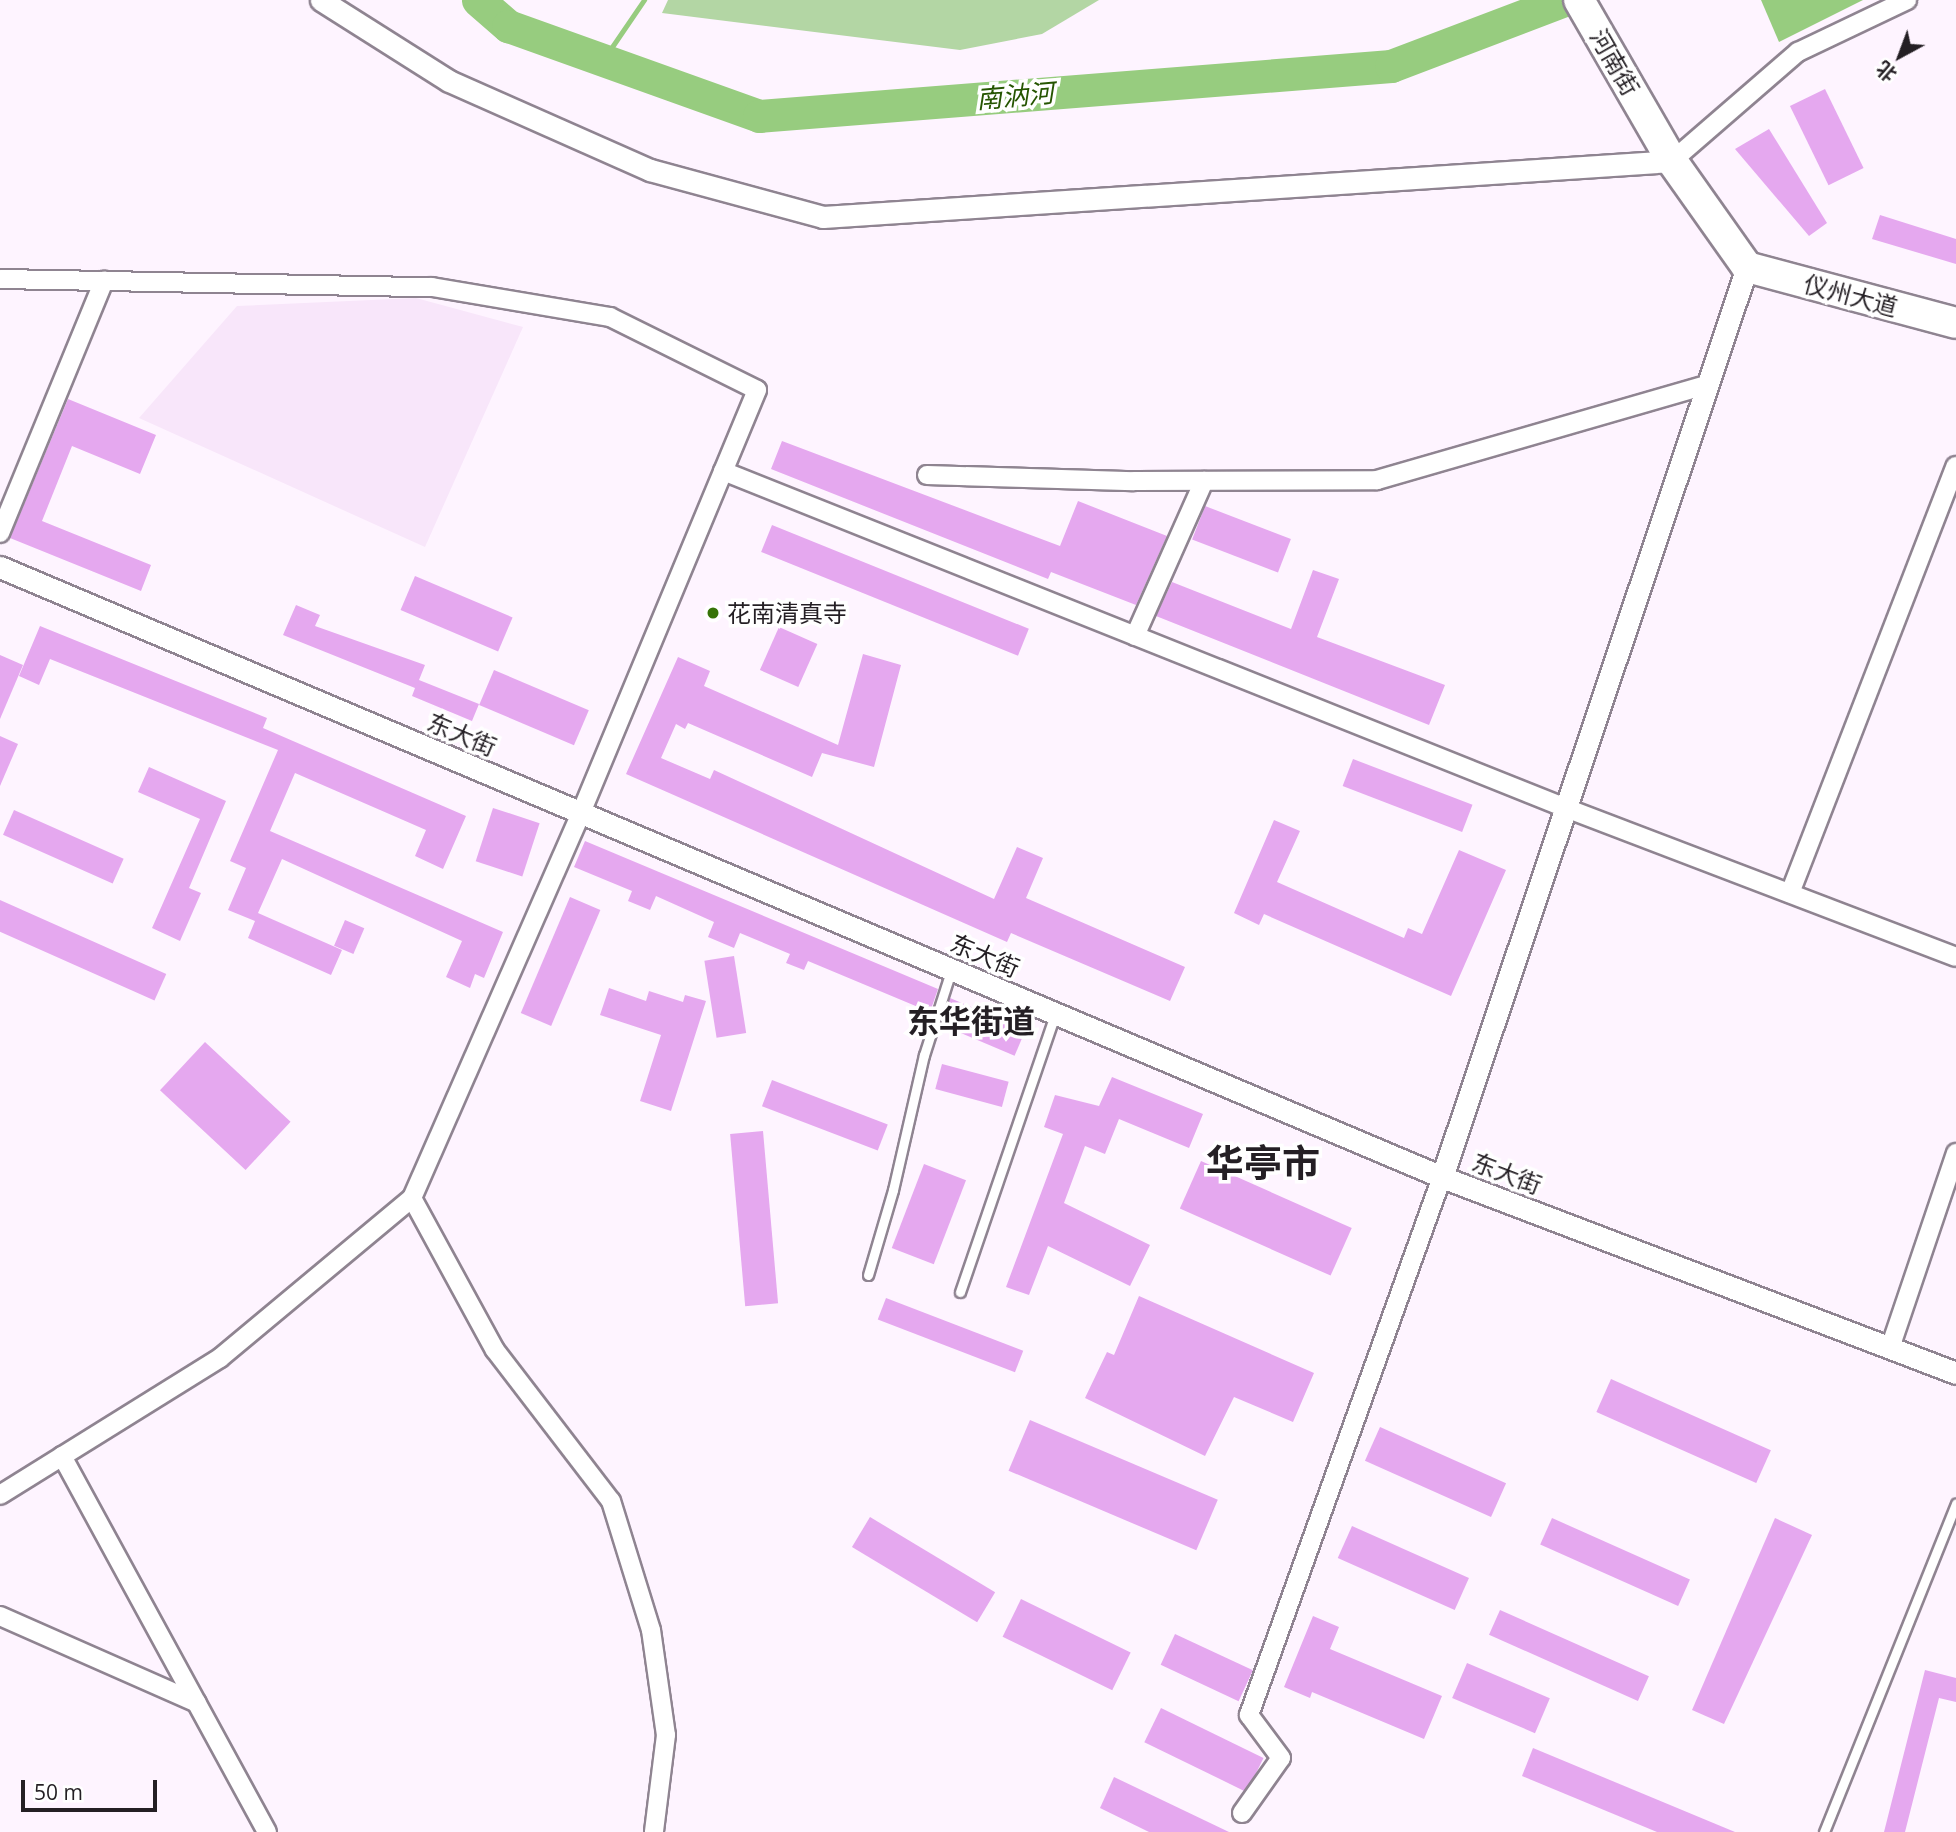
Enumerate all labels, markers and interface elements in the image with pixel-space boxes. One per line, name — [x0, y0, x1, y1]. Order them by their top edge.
north arrow — [1865, 21, 1935, 91]
street label: 河南街 — [1585, 24, 1645, 100]
text: 北 — [1871, 56, 1902, 88]
water label: 南汭河 — [975, 77, 1055, 115]
street label: 仪州大道 — [1801, 269, 1901, 321]
place label: 花南清真寺 — [727, 599, 847, 627]
marker: 花南清真寺 — [705, 605, 721, 621]
street label: 东大街 — [423, 707, 501, 761]
street label: 东大街 — [946, 928, 1024, 982]
district label: 东华街道 — [907, 1002, 1035, 1040]
district label: 华亭市 — [1206, 1140, 1320, 1186]
street label: 东大街 — [1468, 1147, 1546, 1199]
scale bar — [24, 1766, 161, 1810]
text: 50 m — [34, 1778, 83, 1806]

